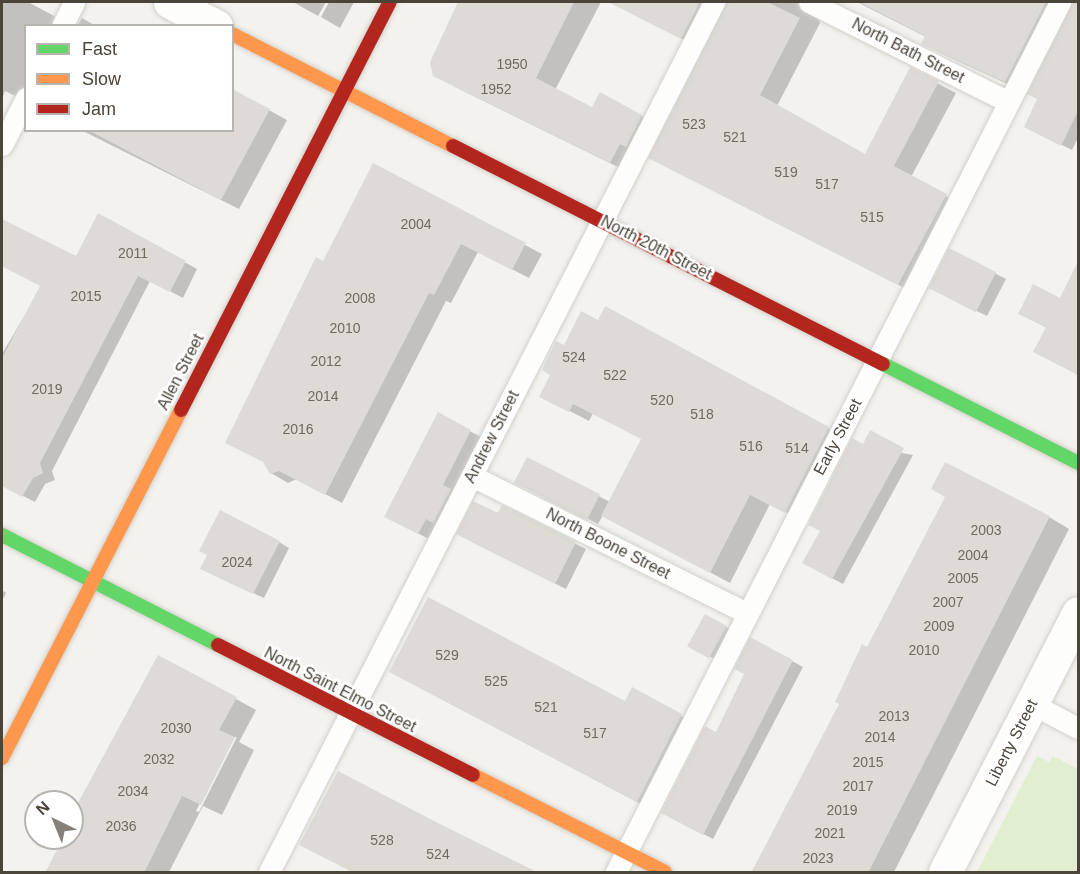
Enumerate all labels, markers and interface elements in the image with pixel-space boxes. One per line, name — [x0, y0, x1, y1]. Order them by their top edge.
street label: North Bath Street — [849, 14, 967, 88]
legend — [24, 24, 234, 132]
text: Fast — [82, 39, 117, 59]
house number: 1950 — [496, 56, 528, 72]
text: Slow — [82, 69, 121, 89]
house number: 1952 — [480, 81, 512, 97]
text: Jam — [82, 99, 116, 119]
house number: 523 — [682, 116, 706, 132]
house number: 521 — [723, 129, 747, 145]
house number: 519 — [774, 164, 798, 180]
house number: 517 — [815, 176, 839, 192]
house number: 515 — [860, 209, 884, 225]
street label: North 20th Street — [597, 212, 715, 284]
house number: 2004 — [400, 216, 432, 232]
house number: 2011 — [118, 245, 148, 261]
house number: 2015 — [70, 288, 102, 304]
house number: 2008 — [344, 290, 376, 306]
house number: 2010 — [329, 320, 361, 336]
street label: Allen Street — [154, 331, 208, 413]
house number: 524 — [562, 349, 586, 365]
house number: 2012 — [310, 353, 342, 369]
house number: 522 — [603, 367, 627, 383]
house number: 2019 — [31, 381, 63, 397]
street label: Andrew Street — [460, 387, 524, 487]
house number: 2014 — [307, 388, 339, 404]
house number: 520 — [650, 392, 674, 408]
street label: Early Street — [810, 396, 866, 478]
house number: 518 — [690, 406, 714, 422]
house number: 2016 — [282, 421, 314, 437]
house number: 516 — [739, 438, 763, 454]
house number: 514 — [785, 440, 809, 456]
street label: North Boone Street — [543, 504, 673, 584]
house number: 2003 — [970, 522, 1002, 538]
house number: 2004 — [957, 547, 989, 563]
house number: 2024 — [221, 554, 253, 570]
house number: 2005 — [947, 570, 979, 586]
house number: 2007 — [932, 594, 964, 610]
house number: 2009 — [923, 618, 955, 634]
house number: 2010 — [908, 642, 940, 658]
street label: North Saint Elmo Street — [261, 643, 419, 737]
house number: 529 — [435, 647, 459, 663]
house number: 525 — [484, 673, 508, 689]
street label: Liberty Street — [982, 696, 1042, 790]
house number: 521 — [534, 699, 558, 715]
house number: 2013 — [878, 708, 910, 724]
house number: 2030 — [160, 720, 192, 736]
house number: 517 — [583, 725, 607, 741]
house number: 2014 — [864, 729, 896, 745]
house number: 2032 — [143, 751, 175, 767]
house number: 2015 — [852, 754, 884, 770]
house number: 2017 — [842, 778, 874, 794]
house number: 2034 — [117, 783, 149, 799]
north arrow — [24, 790, 84, 850]
text: N — [33, 798, 53, 818]
house number: 2019 — [826, 802, 858, 818]
house number: 2036 — [105, 818, 137, 834]
house number: 2021 — [814, 825, 846, 841]
house number: 528 — [370, 832, 394, 848]
house number: 524 — [426, 846, 450, 862]
house number: 2023 — [802, 850, 834, 866]

